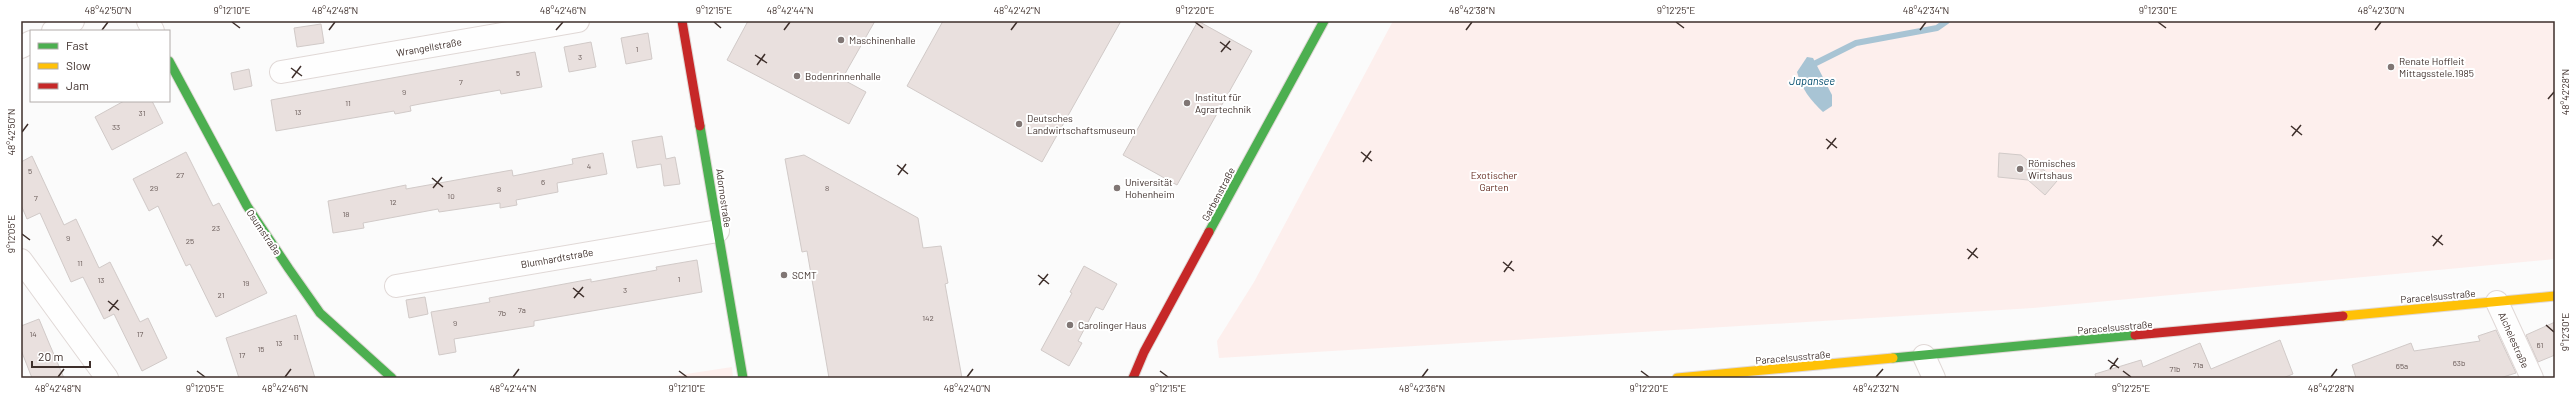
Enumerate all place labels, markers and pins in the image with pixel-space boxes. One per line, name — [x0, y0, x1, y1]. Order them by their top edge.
place label: Maschinenhalle — [849, 34, 916, 46]
marker: Maschinenhalle — [836, 35, 846, 45]
place label: Renate Hoffleit Mittagsstele.1985 — [2399, 55, 2474, 79]
marker: Renate Hoffleit Mittagsstele.1985 — [2386, 62, 2396, 72]
place label: Bodenrinnenhalle — [805, 70, 881, 82]
marker: Bodenrinnenhalle — [792, 71, 802, 81]
place label: Institut für Agrartechnik — [1195, 91, 1251, 115]
marker: Institut für Agrartechnik — [1182, 98, 1192, 108]
place label: Deutsches Landwirtschaftsmuseum — [1027, 112, 1136, 136]
marker: Deutsches Landwirtschaftsmuseum — [1014, 119, 1024, 129]
place label: Römisches Wirtshaus — [2028, 157, 2076, 181]
marker: Römisches Wirtshaus — [2015, 164, 2025, 174]
place label: Universität Hohenheim — [1125, 176, 1175, 200]
marker: Universität Hohenheim — [1112, 183, 1122, 193]
place label: SCMT — [792, 269, 817, 281]
marker: SCMT — [779, 270, 789, 280]
place label: Carolinger Haus — [1078, 319, 1147, 331]
marker: Carolinger Haus — [1065, 320, 1075, 330]

